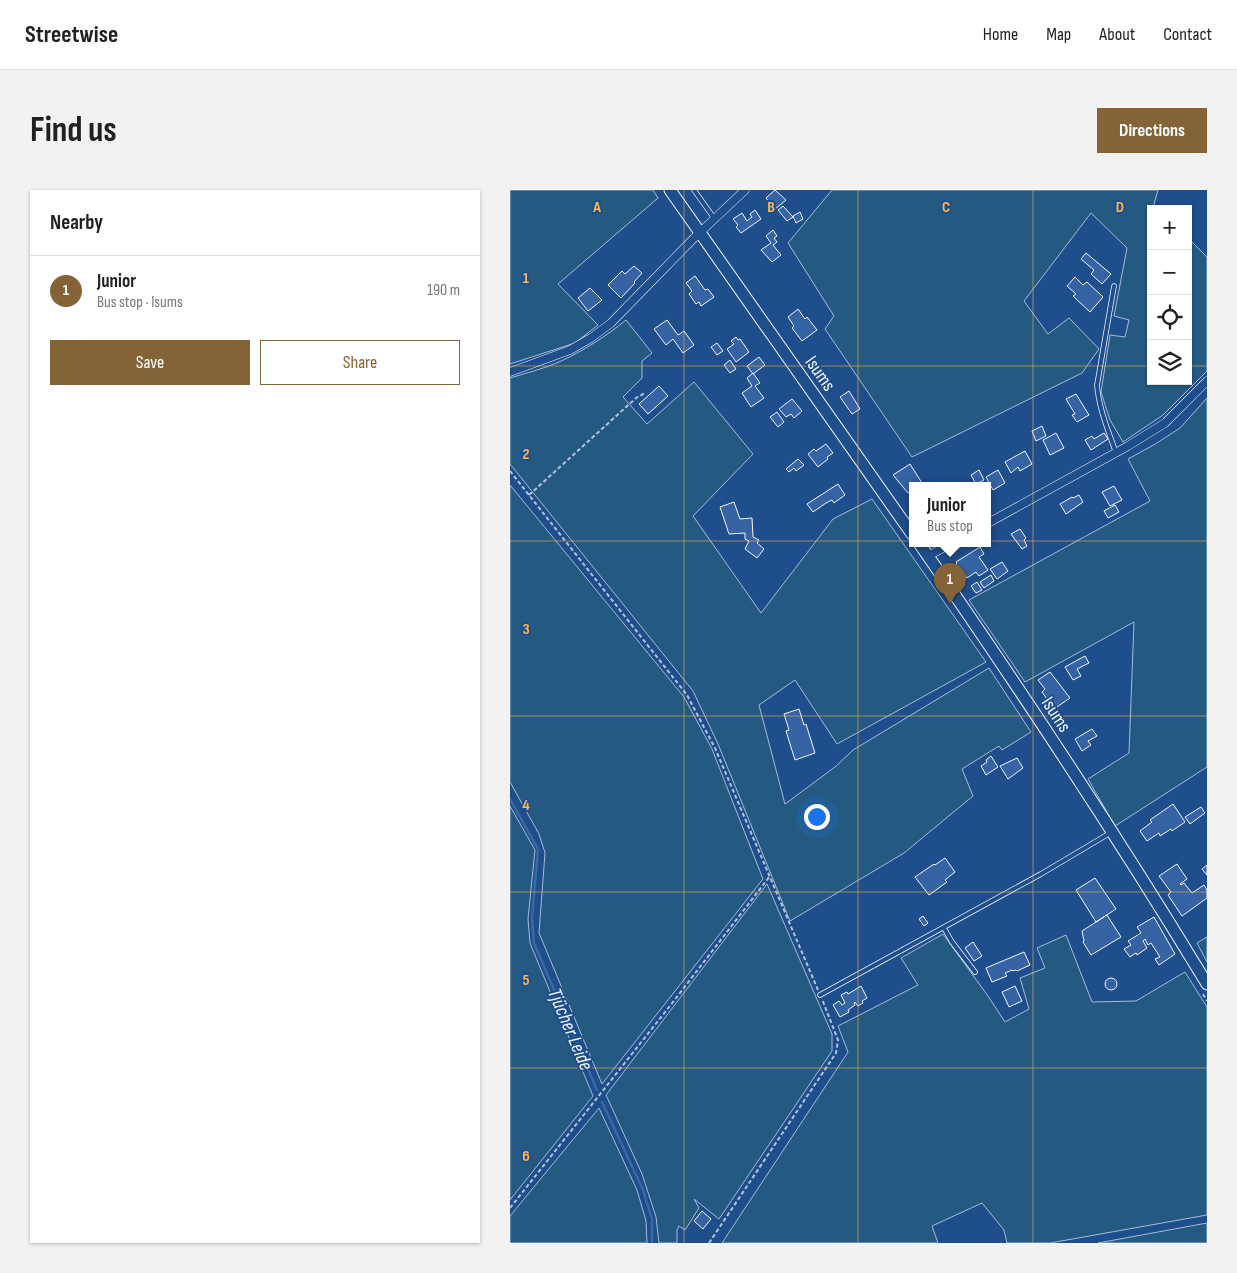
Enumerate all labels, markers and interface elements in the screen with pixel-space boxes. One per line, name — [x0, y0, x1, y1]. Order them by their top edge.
text: Streetwise — [25, 20, 118, 49]
text: Home — [983, 24, 1018, 45]
text: Map — [1046, 24, 1071, 45]
text: About — [1099, 24, 1135, 45]
text: Contact — [1163, 24, 1212, 45]
button: Directions — [1097, 108, 1207, 153]
text: Find us — [30, 109, 117, 152]
text: A — [592, 198, 601, 217]
text: B — [767, 198, 775, 217]
text: C — [942, 198, 950, 217]
text: D — [1116, 198, 1124, 217]
map controls — [1147, 205, 1192, 385]
button: + — [1147, 205, 1192, 250]
text: Nearby — [50, 210, 103, 235]
button: − — [1147, 250, 1192, 295]
text: 1 — [523, 269, 530, 288]
text: Junior — [97, 270, 136, 293]
text: 1 — [63, 281, 69, 300]
text: 190 m — [427, 281, 460, 300]
text: Bus stop · Isums — [97, 293, 183, 312]
button: locate — [1147, 295, 1192, 340]
button: Save — [50, 340, 250, 385]
button: Share — [260, 340, 460, 385]
button: layers — [1147, 340, 1192, 385]
street label: Isums — [800, 352, 840, 396]
text: 2 — [522, 445, 530, 464]
popup — [909, 482, 991, 547]
text: Junior — [927, 494, 966, 517]
text: Bus stop — [927, 517, 973, 536]
pin: 1 — [934, 563, 966, 604]
text: 3 — [522, 620, 530, 639]
street label: Isums — [1036, 693, 1076, 737]
text: 4 — [522, 796, 530, 815]
your location — [804, 804, 830, 830]
text: 5 — [522, 971, 530, 990]
water label: Tjücher Leide — [542, 985, 598, 1074]
text: 6 — [522, 1147, 530, 1166]

